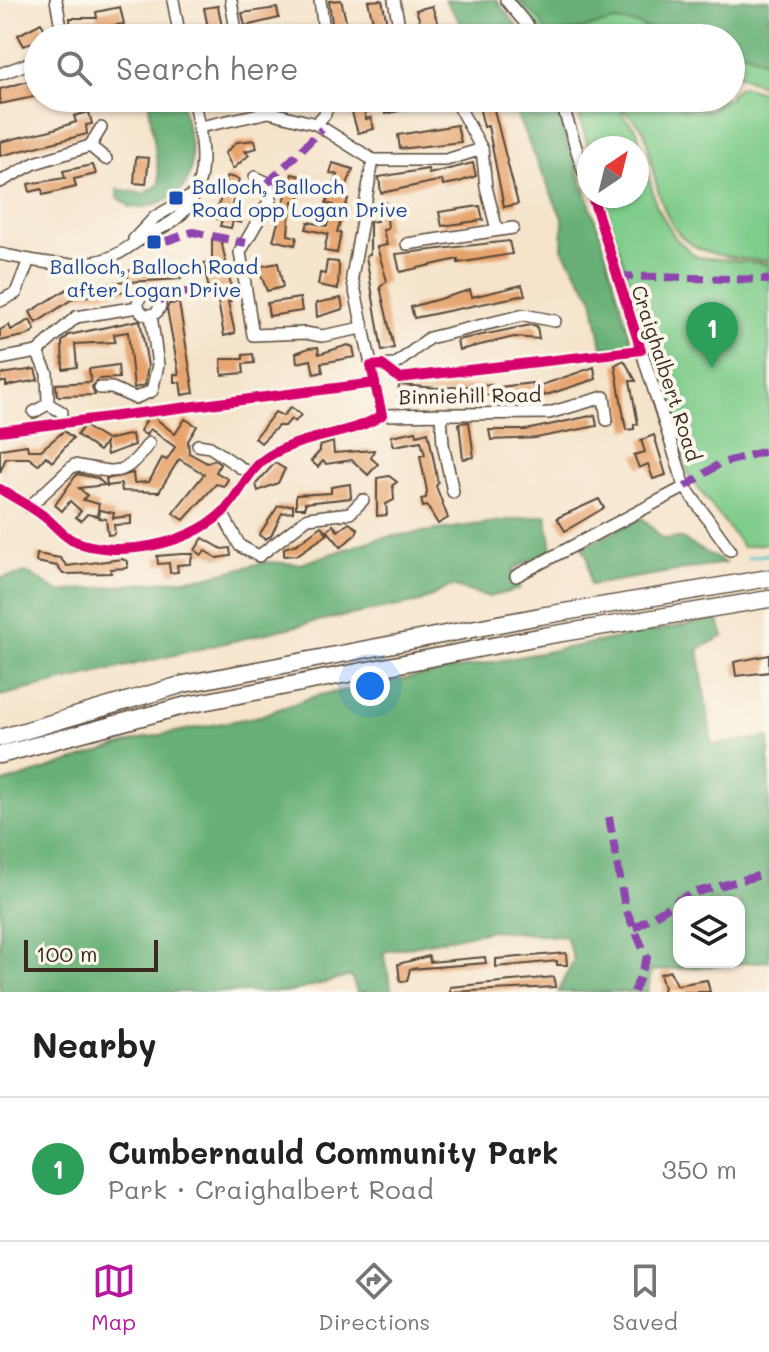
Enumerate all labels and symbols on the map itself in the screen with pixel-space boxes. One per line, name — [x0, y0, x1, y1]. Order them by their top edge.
north arrow — [577, 136, 649, 208]
place label: Balloch, Balloch Road opp Logan Drive — [192, 173, 408, 222]
marker: Balloch, Balloch Road opp Logan Drive — [167, 189, 185, 207]
marker: Balloch, Balloch Road after Logan Drive — [145, 233, 163, 251]
place label: Balloch, Balloch Road after Logan Drive — [50, 253, 258, 302]
street label: Craighalbert Road — [626, 282, 708, 464]
pin: 1 — [686, 302, 738, 368]
street label: Binniehill Road — [398, 381, 542, 409]
your location — [350, 666, 390, 706]
scale bar — [24, 936, 158, 972]

